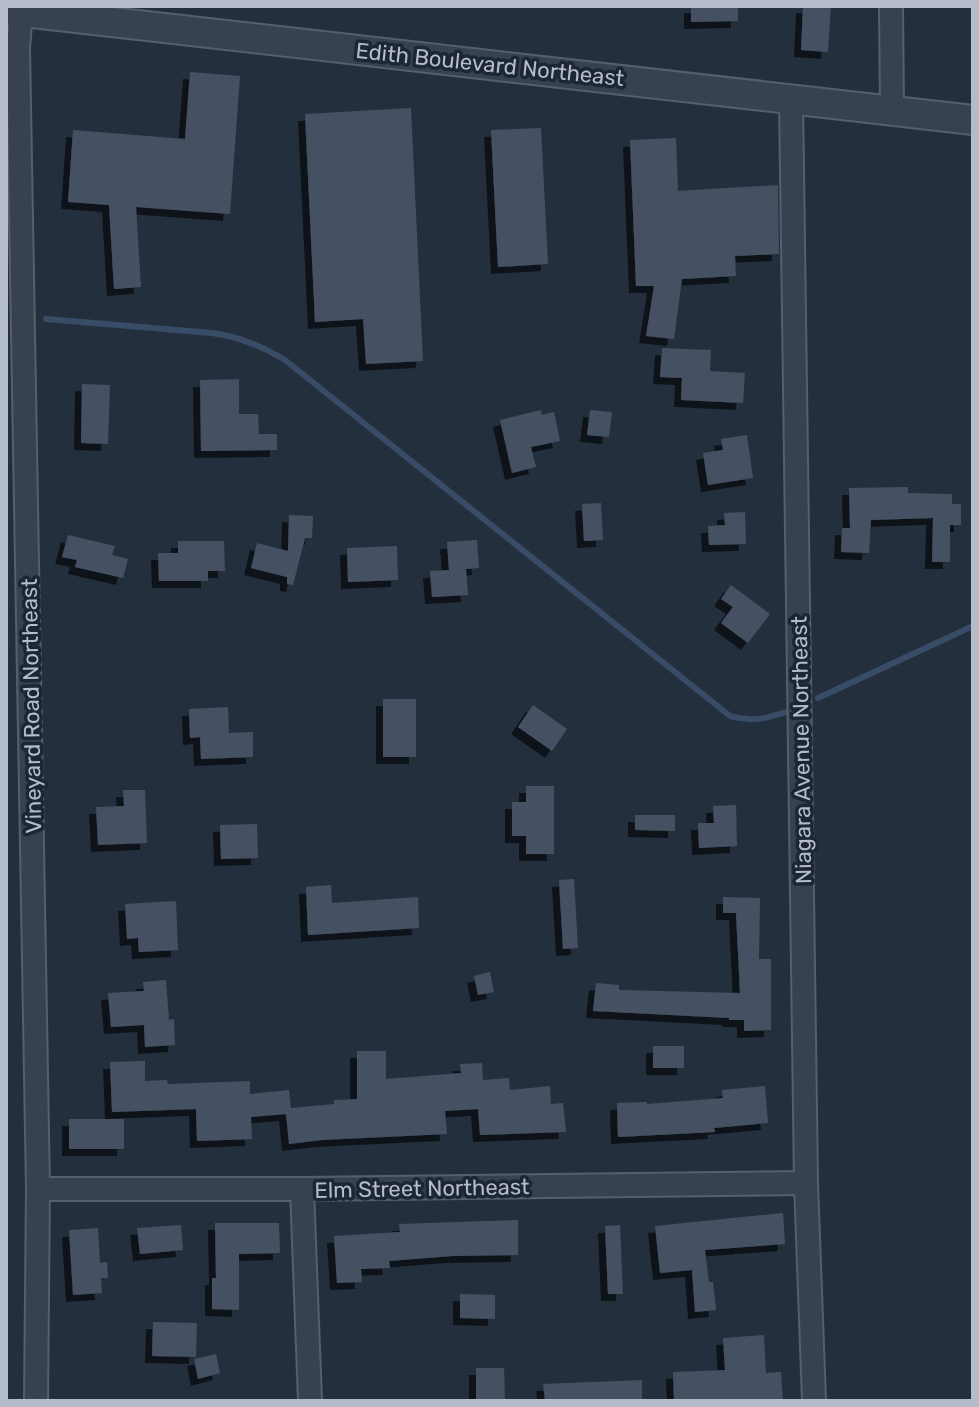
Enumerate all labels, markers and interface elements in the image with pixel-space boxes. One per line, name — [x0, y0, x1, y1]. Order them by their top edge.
street label: Edith Boulevard Northeast — [354, 37, 626, 92]
street label: Vineyard Road Northeast — [16, 578, 47, 834]
street label: Niagara Avenue Northeast — [786, 615, 817, 884]
street label: Elm Street Northeast — [314, 1173, 530, 1204]

